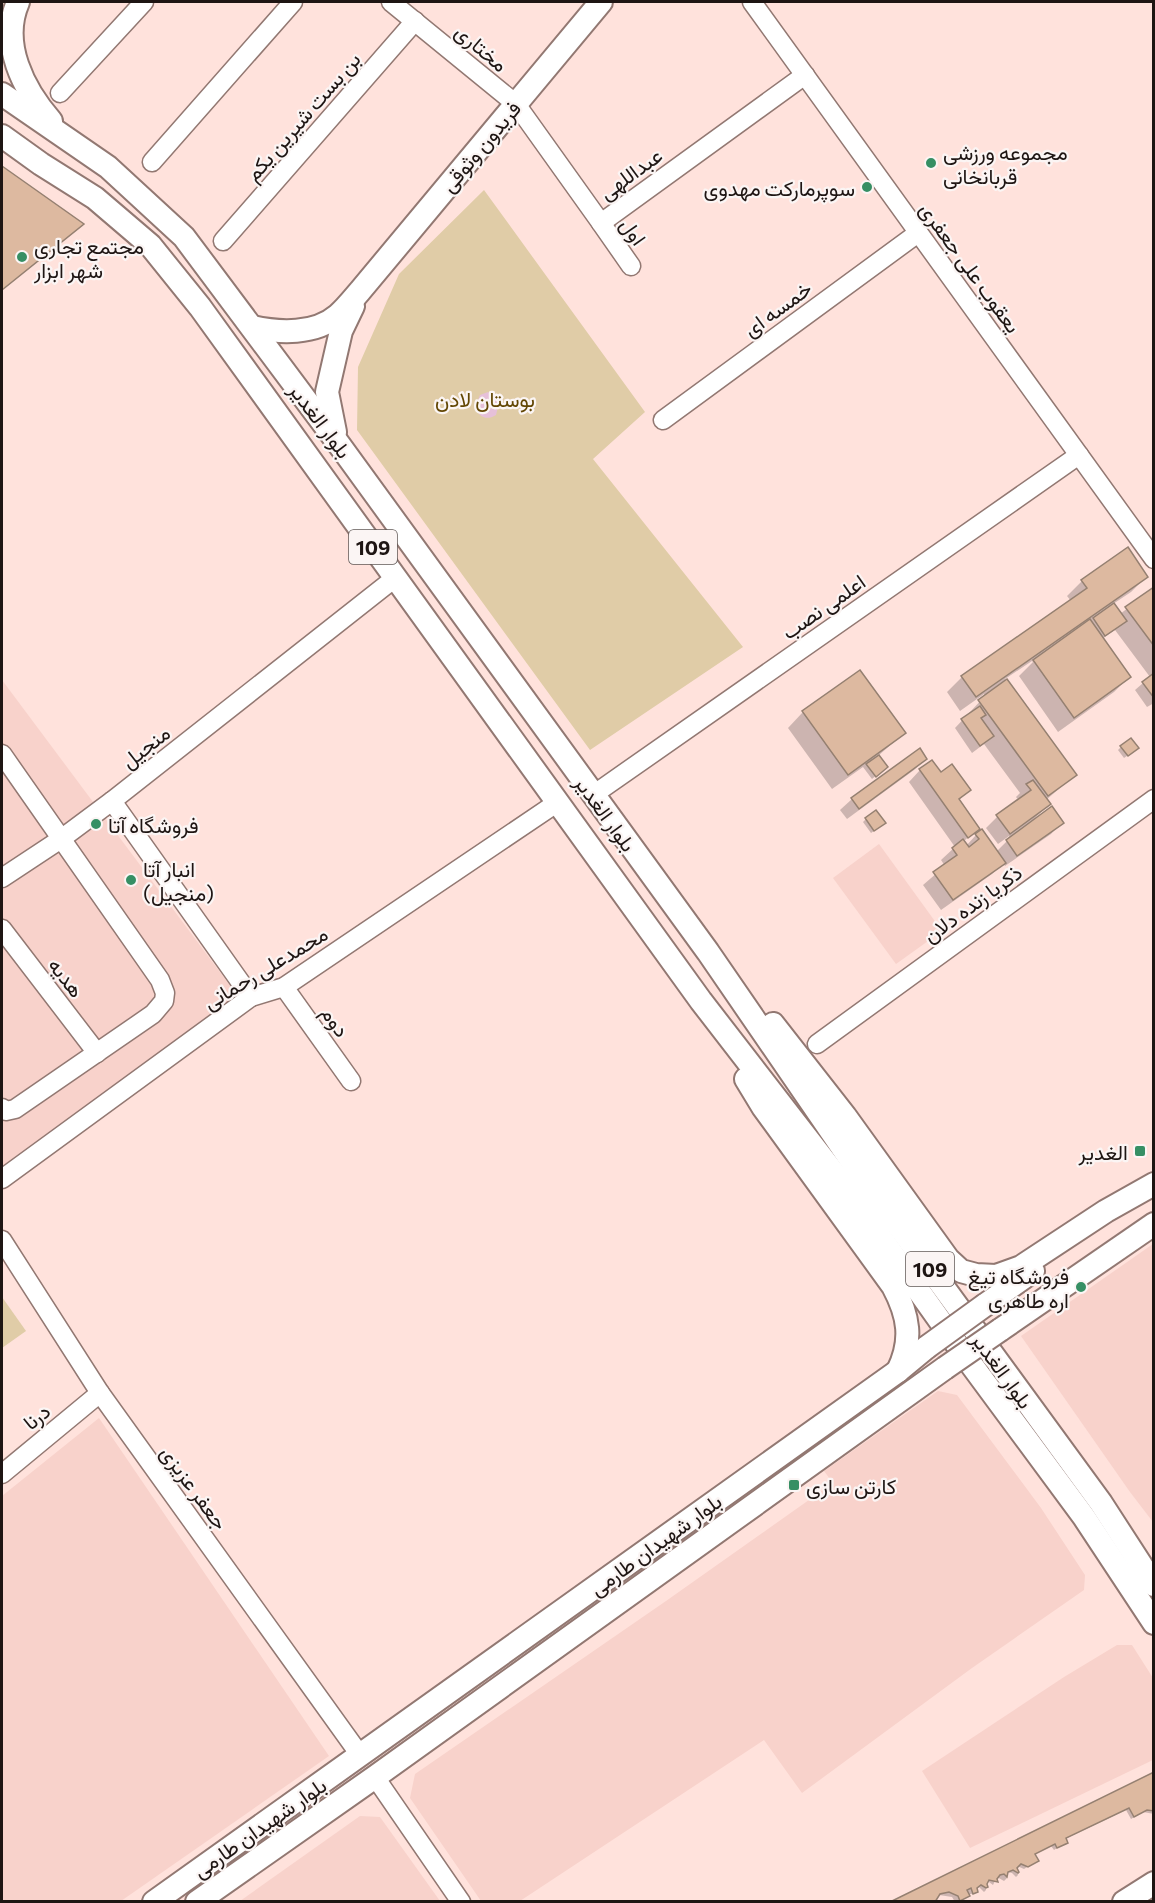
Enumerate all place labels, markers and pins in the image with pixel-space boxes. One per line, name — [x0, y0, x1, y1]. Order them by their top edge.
place label: مجموعه ورزشی قربانخانی — [943, 139, 1068, 190]
marker: مجموعه ورزشی قربانخانی — [924, 156, 938, 170]
place label: سوپرمارکت مهدوی — [704, 175, 855, 203]
marker: سوپرمارکت مهدوی — [860, 180, 874, 194]
place label: مجتمع تجاری شهر ابزار — [33, 233, 144, 284]
marker: مجتمع تجاری شهر ابزار — [15, 250, 29, 264]
place label: فروشگاه آتا — [108, 812, 199, 839]
marker: فروشگاه آتا — [89, 817, 103, 831]
place label: انبار آتا (منجیل) — [143, 856, 214, 906]
marker: انبار آتا (منجیل) — [124, 873, 138, 887]
place label: الغدیر — [1078, 1139, 1128, 1166]
marker: الغدیر — [1133, 1144, 1147, 1158]
place label: فروشگاه تیغ اره طاهری — [968, 1263, 1069, 1314]
marker: فروشگاه تیغ اره طاهری — [1074, 1280, 1088, 1294]
place label: کارتن سازی — [806, 1473, 896, 1500]
marker: کارتن سازی — [787, 1478, 801, 1492]

